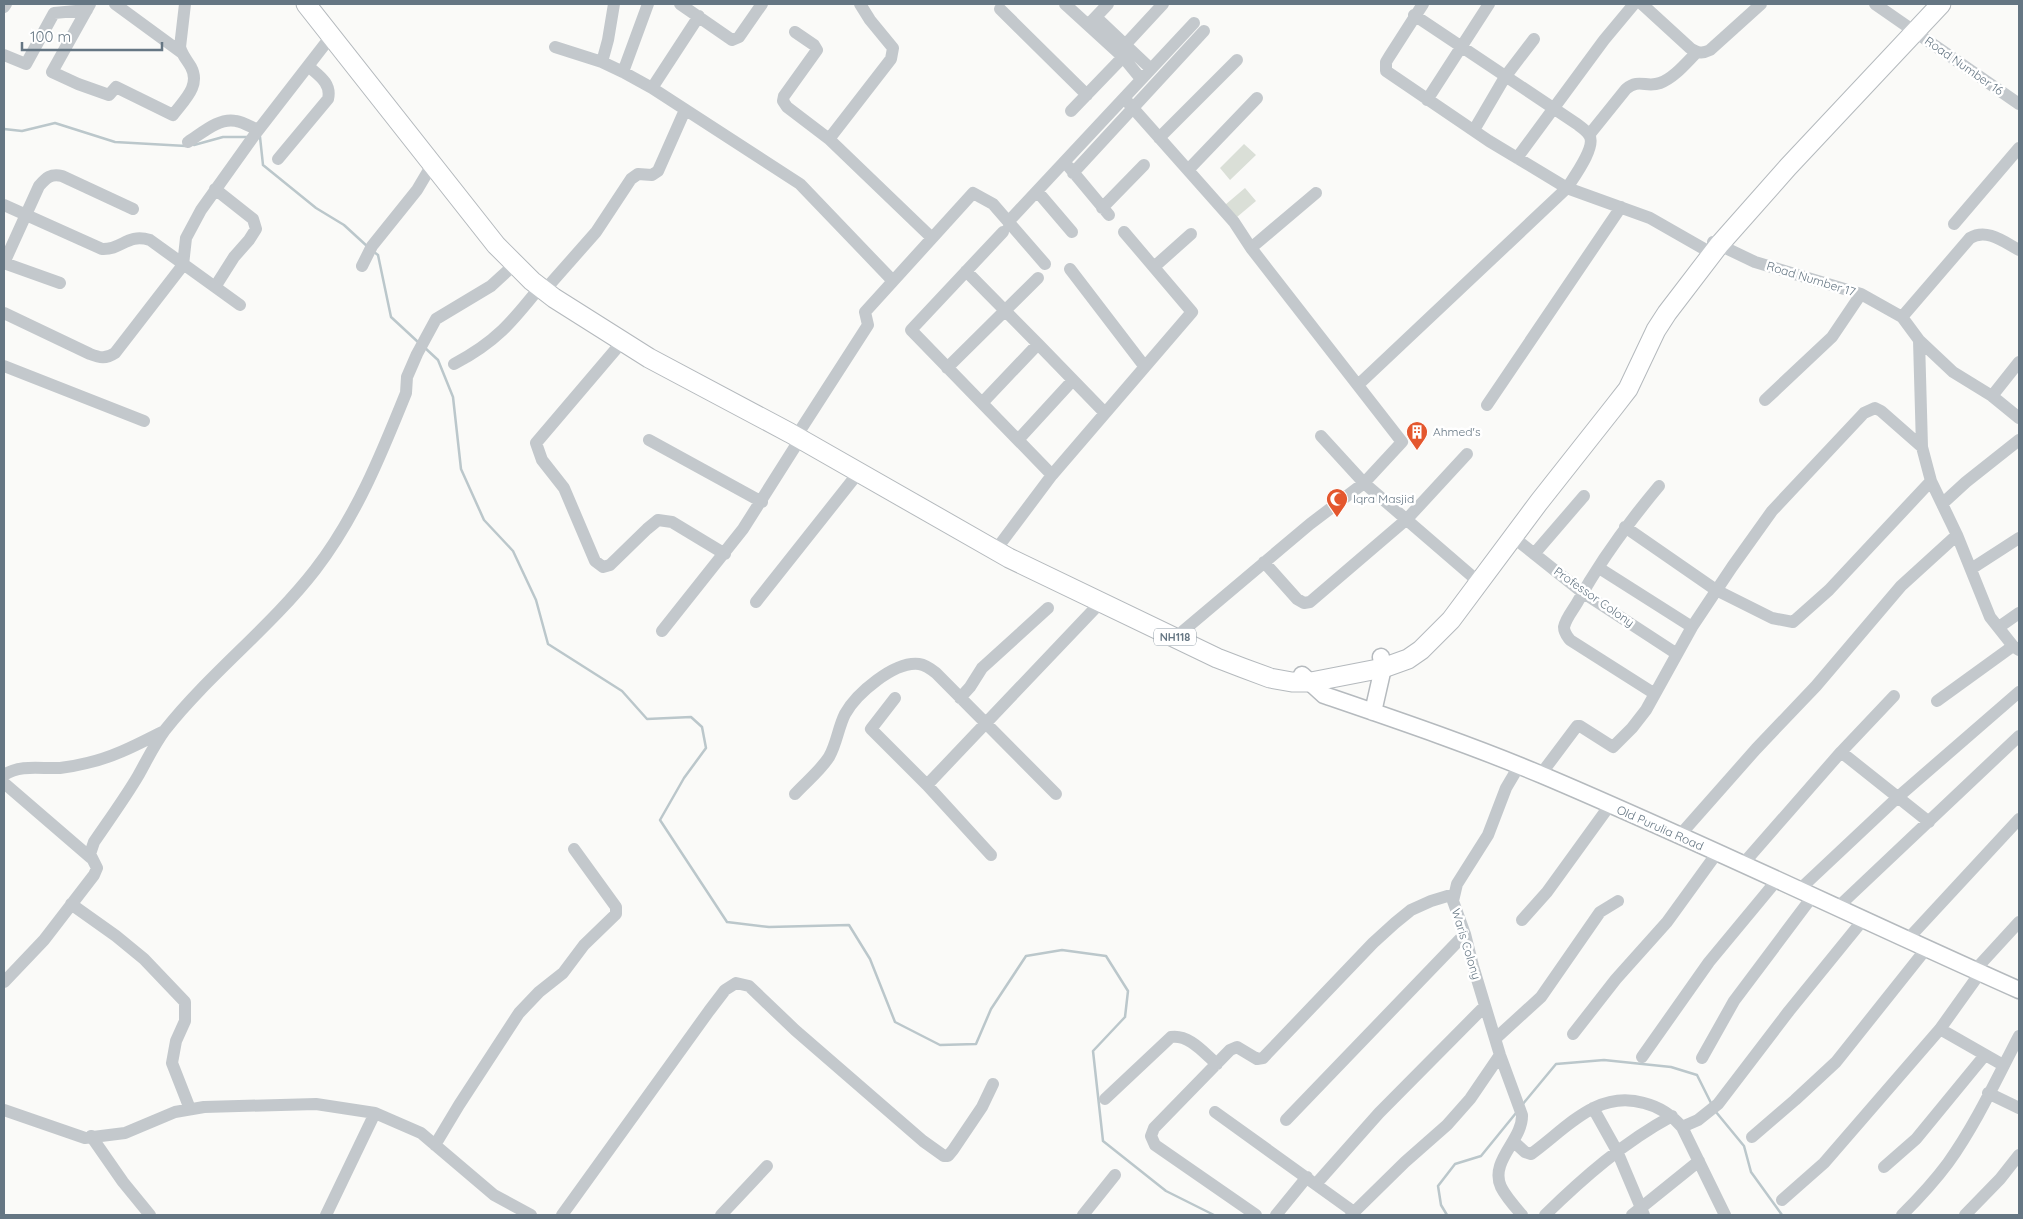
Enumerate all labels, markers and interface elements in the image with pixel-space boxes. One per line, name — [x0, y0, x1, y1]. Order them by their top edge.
scale bar — [22, 20, 162, 52]
text: 100 m — [30, 27, 71, 46]
street label: Road Number 16 — [1922, 33, 2007, 99]
street label: Road Number 17 — [1765, 258, 1857, 299]
building icon: Ahmed's — [1405, 420, 1429, 451]
place label: Ahmed's — [1433, 424, 1481, 439]
mosque icon: Iqra Masjid — [1325, 487, 1349, 518]
place label: Iqra Masjid — [1353, 491, 1414, 506]
street label: Professor Colony — [1551, 563, 1637, 630]
road number: NH118 — [1154, 628, 1196, 646]
street label: Old Purulia Road — [1614, 802, 1706, 853]
street label: Waris Colony — [1449, 907, 1484, 981]

